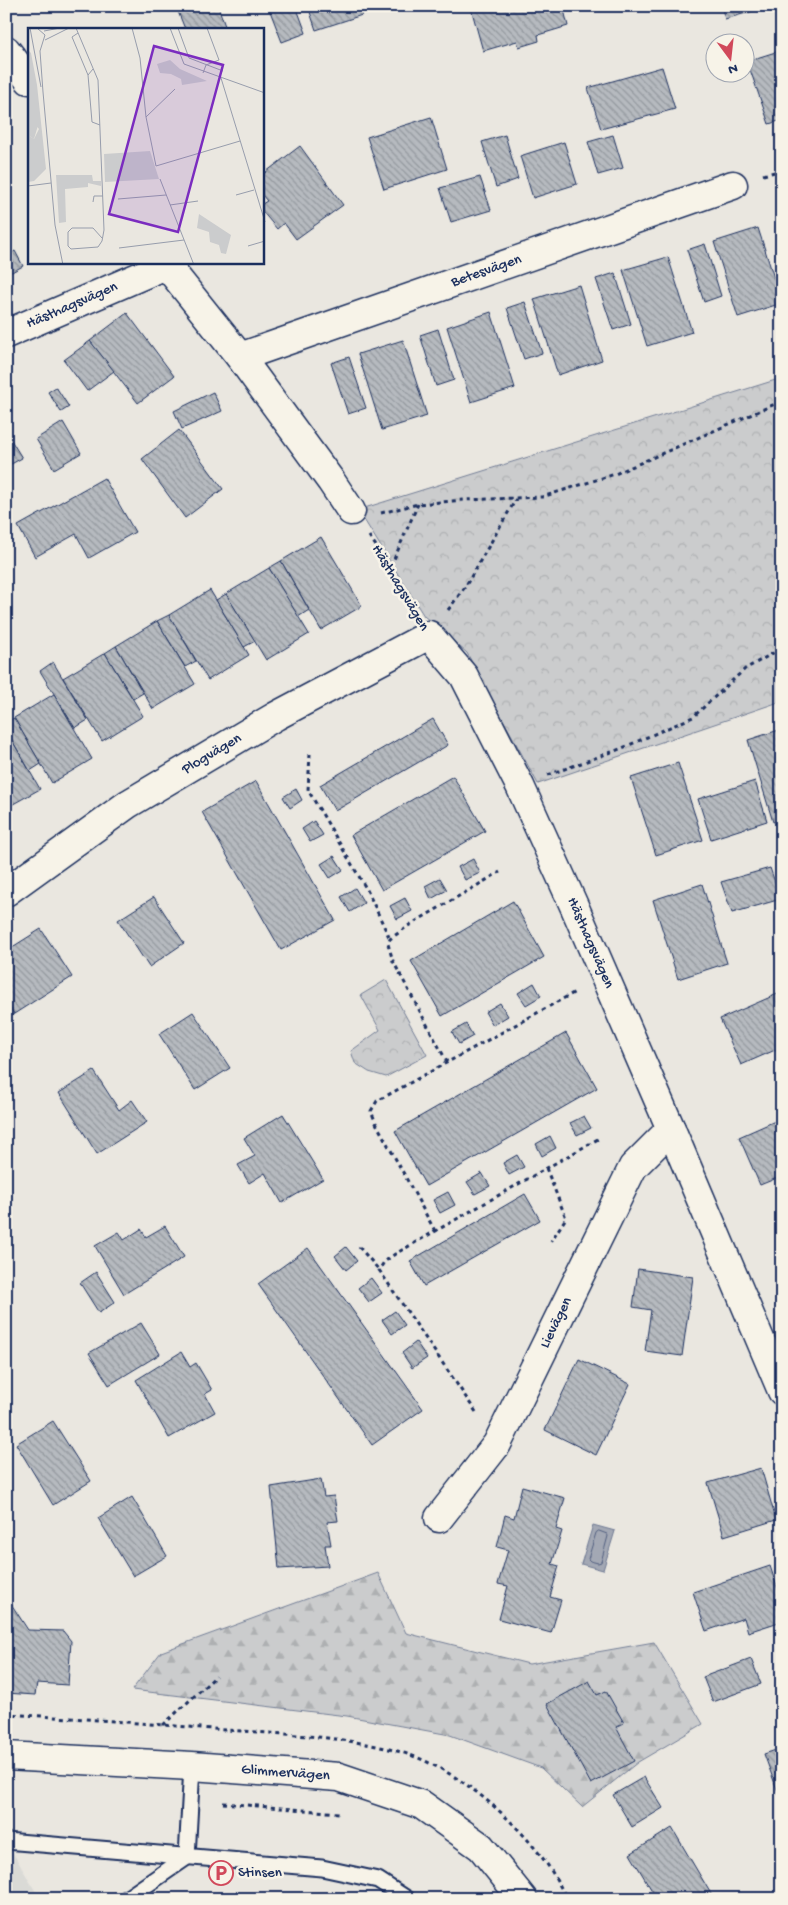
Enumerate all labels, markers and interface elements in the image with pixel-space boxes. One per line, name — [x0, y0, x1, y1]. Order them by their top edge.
inset map — [28, 28, 264, 264]
north arrow — [706, 32, 756, 82]
text: N — [726, 59, 739, 78]
street label: Betesvägen — [448, 250, 524, 292]
street label: Hästhagsvägen — [24, 278, 120, 333]
street label: Hästhagsvägen — [367, 542, 433, 634]
street label: Plogvägen — [178, 729, 245, 779]
street label: Hästhagsvägen — [562, 895, 618, 991]
street label: Lievägen — [536, 1294, 577, 1351]
street label: Glimmervägen — [241, 1761, 330, 1785]
parking icon: Stinsen — [208, 1860, 234, 1886]
place label: Stinsen — [238, 1864, 282, 1882]

